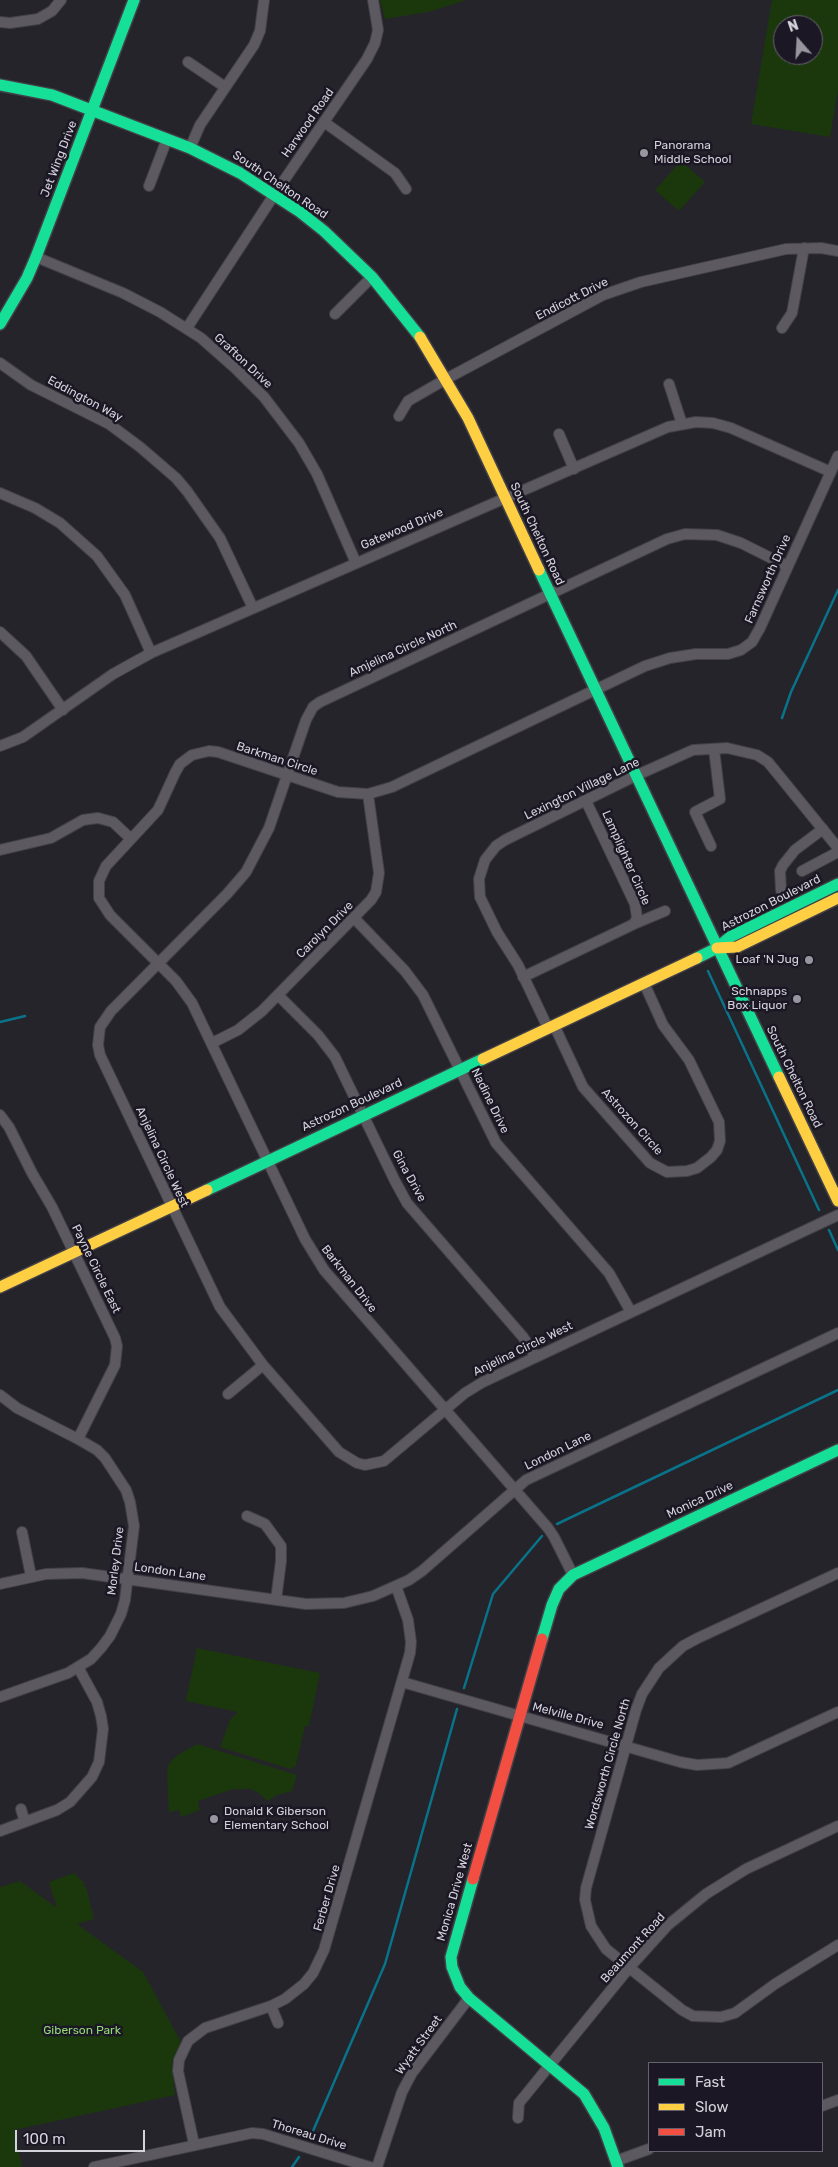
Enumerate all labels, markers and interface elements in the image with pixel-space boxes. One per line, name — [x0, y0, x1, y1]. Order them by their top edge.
north arrow — [773, 15, 823, 65]
text: N — [786, 17, 801, 36]
street label: Harwood Road — [279, 85, 337, 161]
street label: Jet Wing Drive — [38, 119, 80, 199]
place label: Panorama Middle School — [654, 139, 731, 167]
marker: Panorama Middle School — [638, 147, 650, 159]
street label: South Chelton Road — [230, 148, 330, 222]
street label: Endicott Drive — [533, 275, 611, 323]
street label: Grafton Drive — [211, 330, 275, 392]
street label: Eddington Way — [45, 373, 125, 425]
street label: South Chelton Road — [507, 480, 567, 588]
street label: Gatewood Drive — [359, 505, 445, 553]
street label: Farnsworth Drive — [742, 532, 794, 626]
street label: Amjelina Circle North — [347, 618, 459, 680]
street label: Barkman Circle — [235, 739, 319, 779]
street label: Lexington Village Lane — [522, 755, 642, 823]
street label: Lamplighter Circle — [599, 809, 653, 907]
street label: Astrozon Boulevard — [719, 872, 823, 934]
street label: Carolyn Drive — [294, 899, 356, 961]
place label: Loaf 'N Jug — [736, 953, 799, 967]
marker: Loaf 'N Jug — [803, 954, 815, 966]
place label: Schnapps Box Liquor — [727, 985, 787, 1013]
marker: Schnapps Box Liquor — [791, 993, 803, 1005]
street label: South Chelton Road — [763, 1024, 825, 1130]
street label: Nadine Drive — [468, 1066, 512, 1136]
street label: Astrozon Boulevard — [299, 1075, 405, 1135]
street label: Astrozon Circle — [598, 1086, 666, 1158]
street label: Anjelina Circle West — [132, 1104, 192, 1210]
street label: Gina Drive — [389, 1148, 429, 1204]
street label: Payne Circle East — [68, 1222, 124, 1316]
street label: Barkman Drive — [318, 1242, 380, 1316]
street label: Anjelina Circle West — [471, 1319, 575, 1379]
street label: London Lane — [522, 1429, 594, 1473]
street label: Monica Drive — [664, 1478, 736, 1522]
street label: Morley Drive — [105, 1526, 127, 1596]
street label: London Lane — [133, 1560, 207, 1584]
street label: Wordsworth Circle North — [582, 1697, 634, 1831]
street label: Melville Drive — [531, 1700, 605, 1732]
place label: Donald K Giberson Elementary School — [224, 1805, 329, 1833]
marker: Donald K Giberson Elementary School — [208, 1813, 220, 1825]
street label: Monica Drive West — [434, 1841, 476, 1943]
street label: Ferber Drive — [311, 1863, 343, 1933]
street label: Beaumont Road — [598, 1910, 668, 1986]
street label: Wyatt Street — [393, 2013, 445, 2077]
park label: Giberson Park — [43, 2024, 121, 2038]
legend — [648, 2062, 823, 2152]
text: Fast — [695, 2073, 725, 2091]
text: Slow — [695, 2098, 728, 2116]
street label: Thoreau Drive — [270, 2117, 348, 2153]
scale bar — [18, 2120, 148, 2152]
text: Jam — [695, 2123, 726, 2141]
text: 100 m — [23, 2130, 65, 2148]

